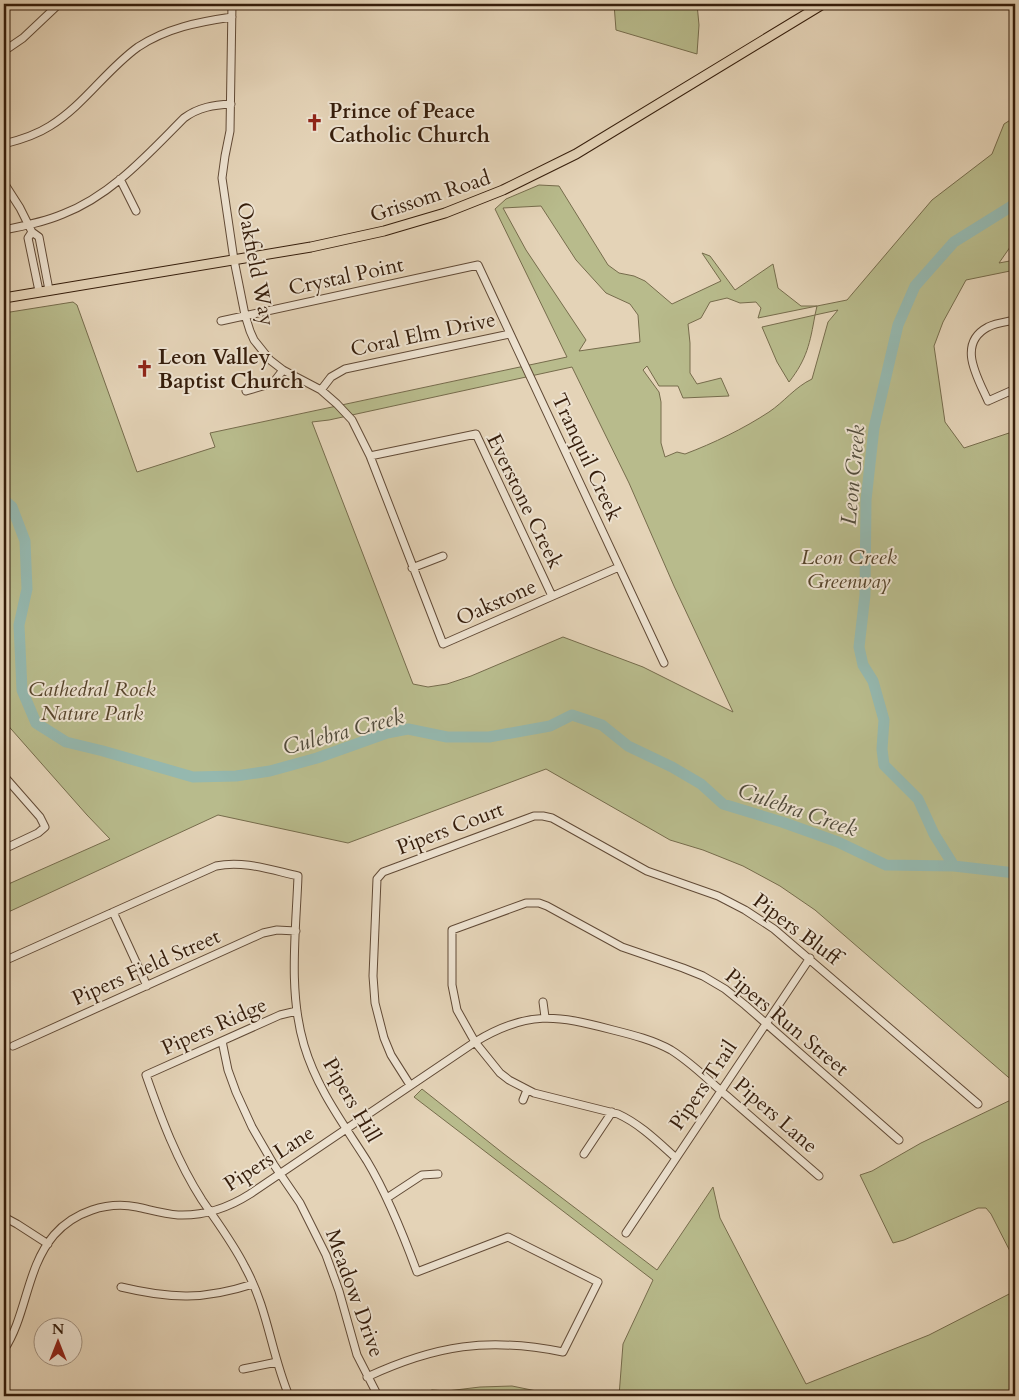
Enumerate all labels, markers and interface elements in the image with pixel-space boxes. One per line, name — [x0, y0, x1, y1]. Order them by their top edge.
place label: Prince of Peace Catholic Church — [329, 97, 490, 150]
church icon: Prince of Peace Catholic Church — [305, 113, 325, 133]
street label: Grissom Road — [366, 163, 494, 230]
street label: Oakfield Way — [229, 200, 282, 328]
street label: Crystal Point — [286, 250, 407, 303]
street label: Coral Elm Drive — [348, 305, 498, 364]
place label: Leon Valley Baptist Church — [158, 343, 303, 396]
church icon: Leon Valley Baptist Church — [134, 359, 154, 379]
street label: Tranquil Creek — [544, 389, 629, 526]
water label: Leon Creek — [834, 424, 872, 526]
street label: Everstone Creek — [479, 429, 570, 574]
park label: Leon Creek Greenway — [801, 543, 898, 596]
street label: Oakstone — [452, 572, 541, 633]
park label: Cathedral Rock Nature Park — [28, 675, 156, 728]
water label: Culebra Creek — [279, 701, 407, 763]
water label: Culebra Creek — [734, 775, 862, 844]
street label: Pipers Court — [392, 795, 508, 862]
street label: Pipers Bluff — [747, 887, 849, 974]
street label: Pipers Field Street — [67, 922, 225, 1013]
street label: Pipers Run Street — [719, 962, 855, 1083]
street label: Pipers Ridge — [157, 990, 271, 1063]
street label: Pipers Trail — [663, 1035, 744, 1136]
street label: Pipers Hill — [316, 1053, 388, 1148]
street label: Pipers Lane — [727, 1071, 824, 1160]
street label: Pipers Lane — [218, 1118, 320, 1199]
street label: Meadow Drive — [318, 1225, 391, 1361]
north arrow — [32, 1318, 82, 1368]
text: N — [52, 1320, 64, 1339]

